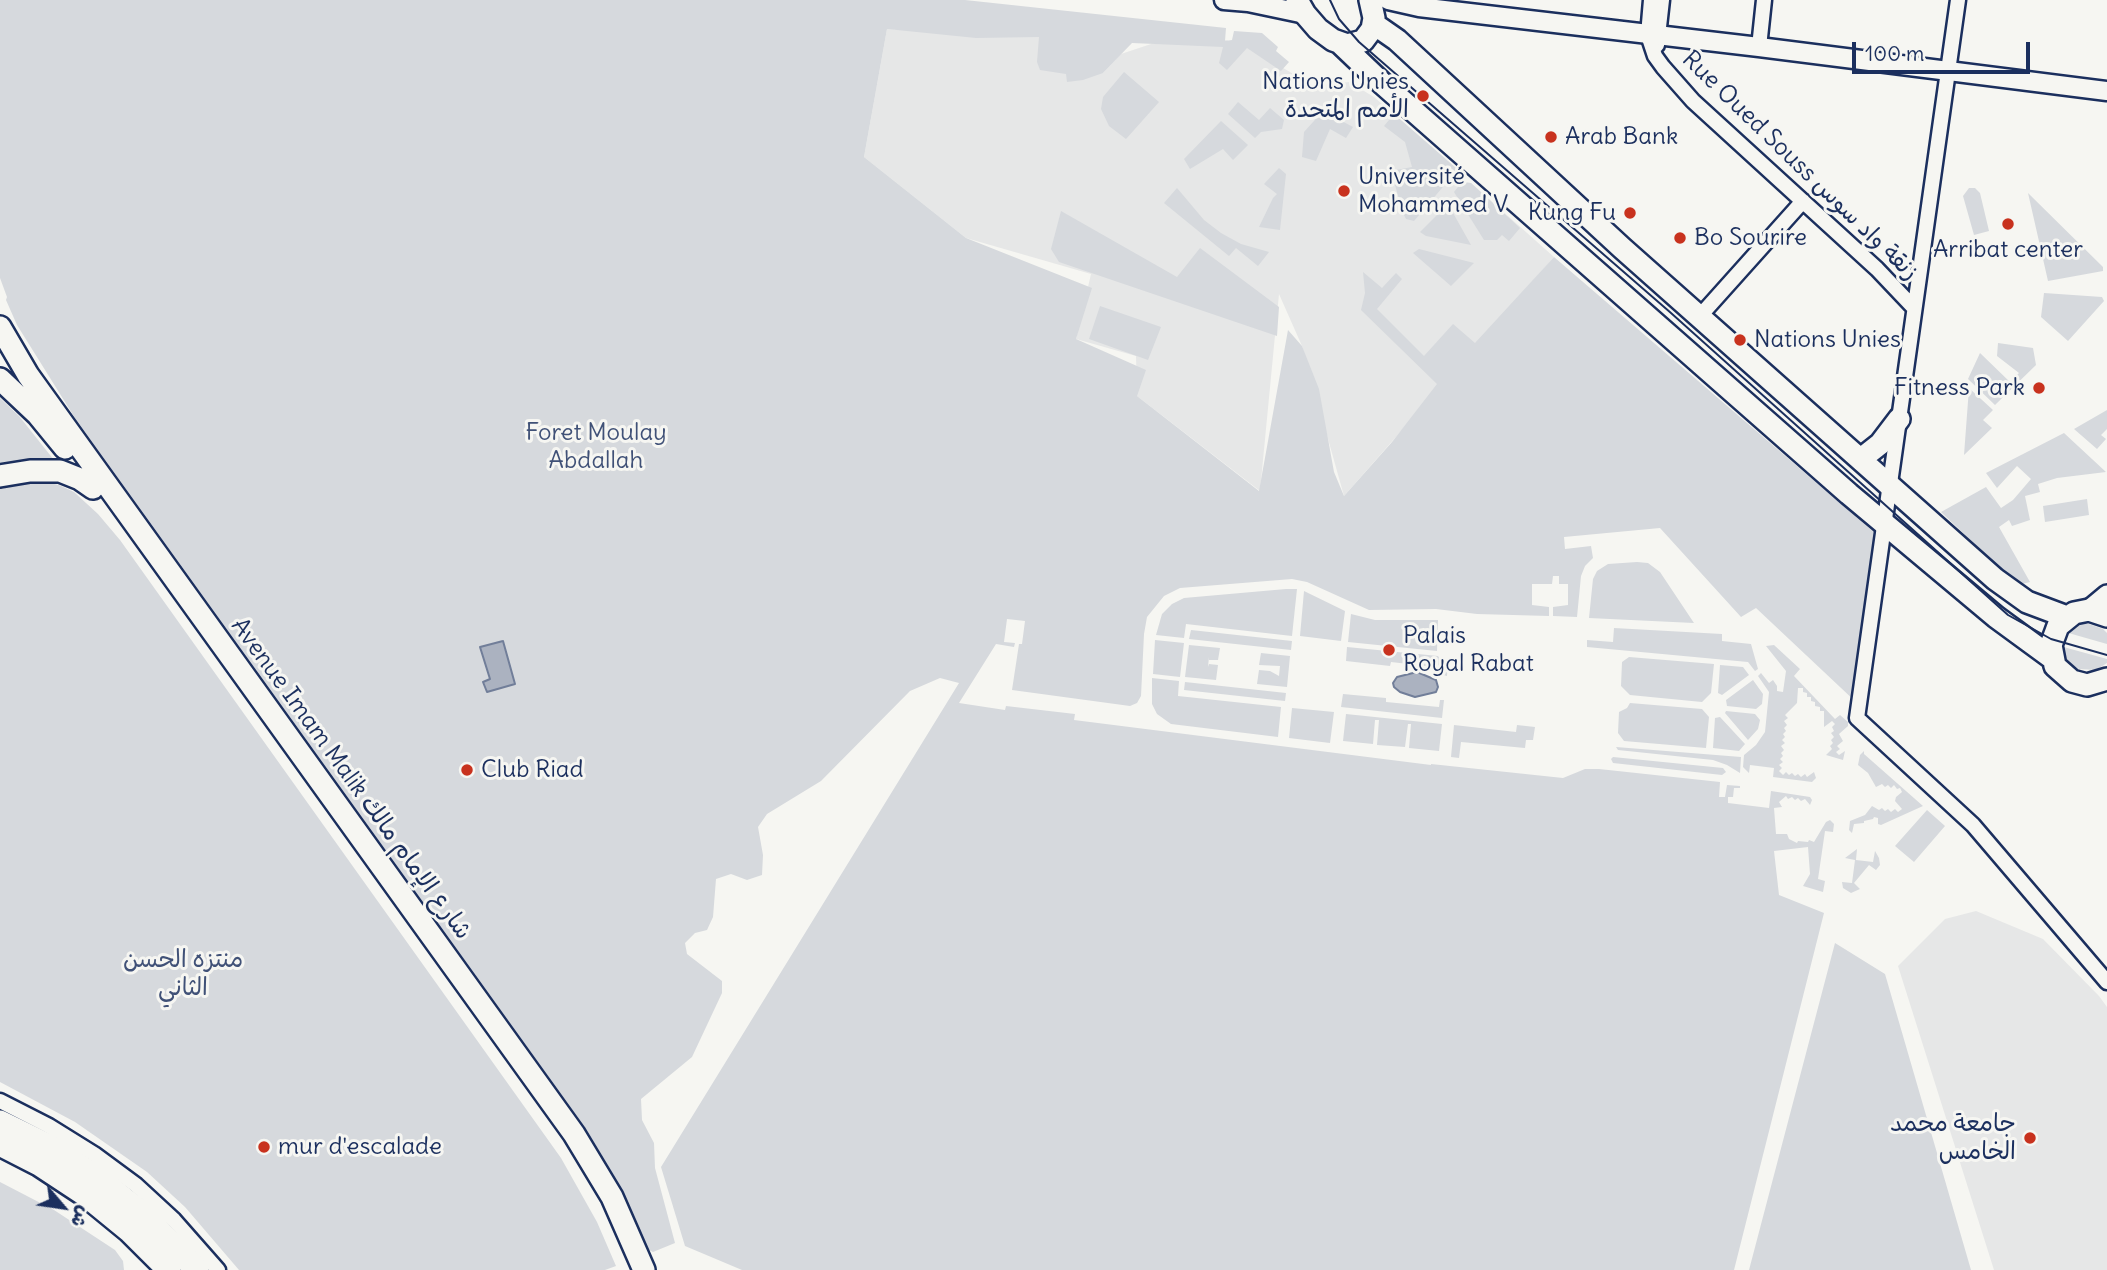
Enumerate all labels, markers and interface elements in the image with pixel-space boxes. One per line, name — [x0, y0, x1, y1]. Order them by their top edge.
scale bar — [1855, 28, 2034, 72]
text: 100 m — [1865, 40, 1924, 67]
street label: Rue Oued Souss زنقة واد سوس — [1676, 45, 1924, 287]
place label: Nations Unies الأمم المتحدة — [1262, 68, 1409, 124]
marker: Nations Unies الأمم المتحدة — [1415, 88, 1431, 104]
place label: Arab Bank — [1565, 123, 1678, 151]
marker: Arab Bank — [1543, 129, 1559, 145]
place label: Université Mohammed V — [1358, 163, 1508, 219]
marker: Université Mohammed V — [1336, 183, 1352, 199]
place label: Kung Fu — [1528, 199, 1616, 227]
marker: Kung Fu — [1622, 205, 1638, 221]
marker: Arribat center — [2000, 216, 2016, 232]
place label: Bo Sourire — [1694, 224, 1807, 252]
marker: Bo Sourire — [1672, 230, 1688, 246]
place label: Arribat center — [1933, 236, 2083, 264]
place label: Nations Unies — [1754, 326, 1901, 354]
marker: Nations Unies — [1732, 332, 1748, 348]
place label: Fitness Park — [1894, 374, 2025, 402]
marker: Fitness Park — [2031, 380, 2047, 396]
park label: Foret Moulay Abdallah — [525, 419, 667, 475]
street label: Avenue Imam Malik شارع الإمام مالك — [225, 613, 477, 945]
place label: Palais Royal Rabat — [1403, 622, 1534, 678]
marker: Palais Royal Rabat — [1381, 642, 1397, 658]
place label: Club Riad — [481, 756, 584, 784]
marker: Club Riad — [459, 762, 475, 778]
park label: منتزه الحسن الثاني — [123, 946, 243, 1002]
place label: جامعة محمد الخامس — [1890, 1110, 2016, 1166]
marker: جامعة محمد الخامس — [2022, 1130, 2038, 1146]
place label: mur d'escalade — [278, 1133, 442, 1161]
marker: mur d'escalade — [256, 1139, 272, 1155]
north arrow — [28, 1172, 98, 1242]
text: ش — [66, 1202, 97, 1232]

